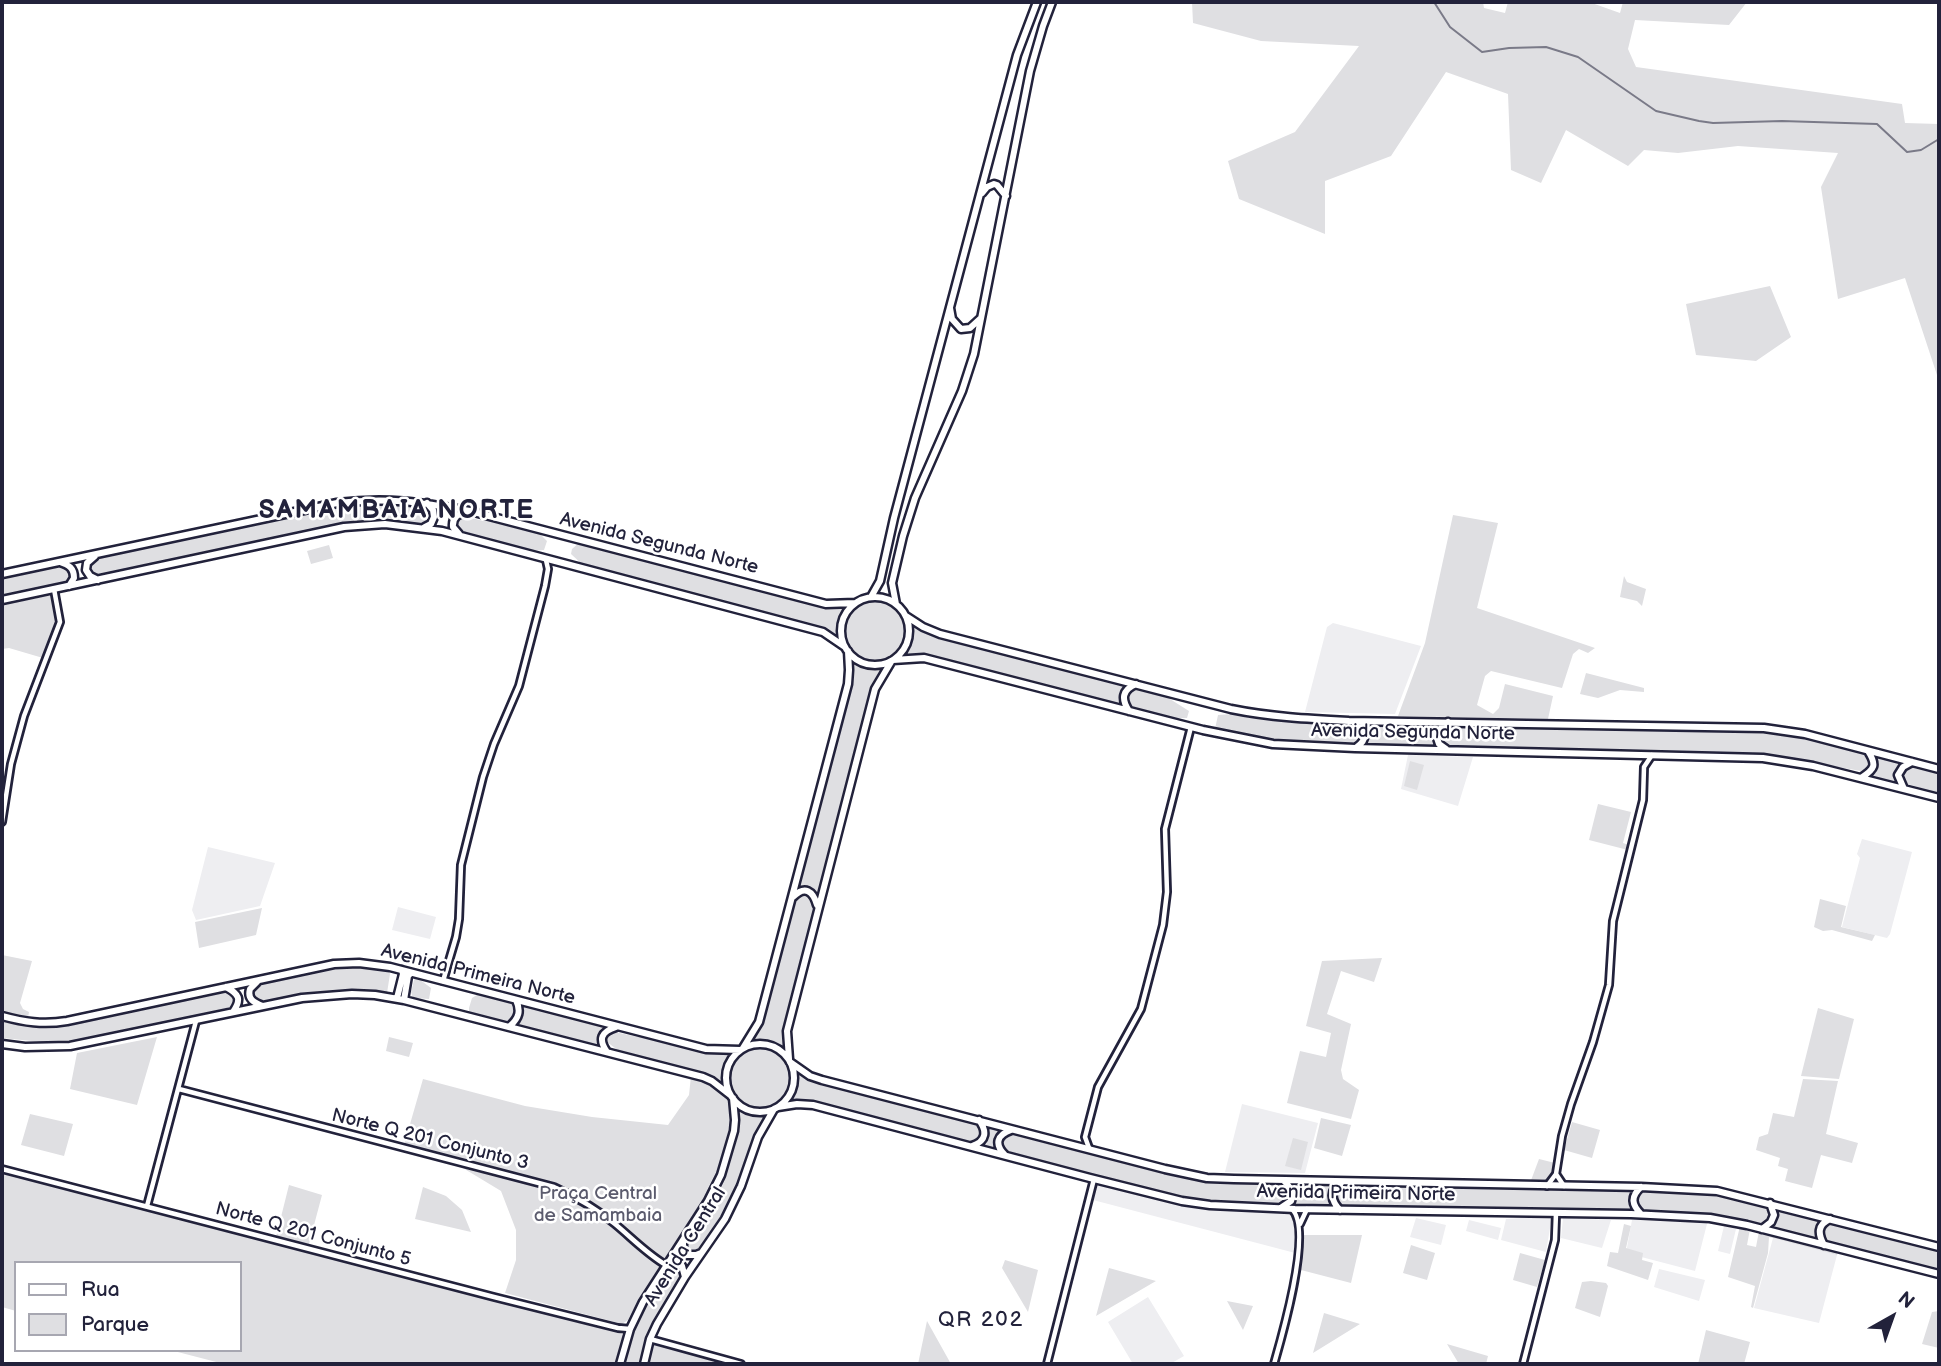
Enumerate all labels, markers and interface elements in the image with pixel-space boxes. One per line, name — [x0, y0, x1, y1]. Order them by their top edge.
district label: SAMAMBAIA NORTE — [261, 495, 533, 527]
street label: Avenida Segunda Norte — [557, 508, 761, 580]
street label: Avenida Segunda Norte — [1311, 720, 1515, 746]
street label: Avenida Primeira Norte — [379, 940, 577, 1010]
street label: Norte Q 201 Conjunto 3 — [329, 1104, 531, 1176]
street label: Avenida Primeira Norte — [1256, 1181, 1456, 1207]
park label: Praça Central de Samambaia — [534, 1183, 662, 1227]
street label: Avenida Central — [640, 1183, 732, 1311]
street label: Norte Q 201 Conjunto 5 — [213, 1198, 413, 1272]
legend — [14, 1261, 242, 1352]
text: Rua — [81, 1277, 120, 1302]
north arrow — [1857, 1282, 1927, 1352]
text: N — [1893, 1287, 1919, 1314]
district label: QR 202 — [939, 1308, 1023, 1334]
text: Parque — [81, 1312, 149, 1337]

